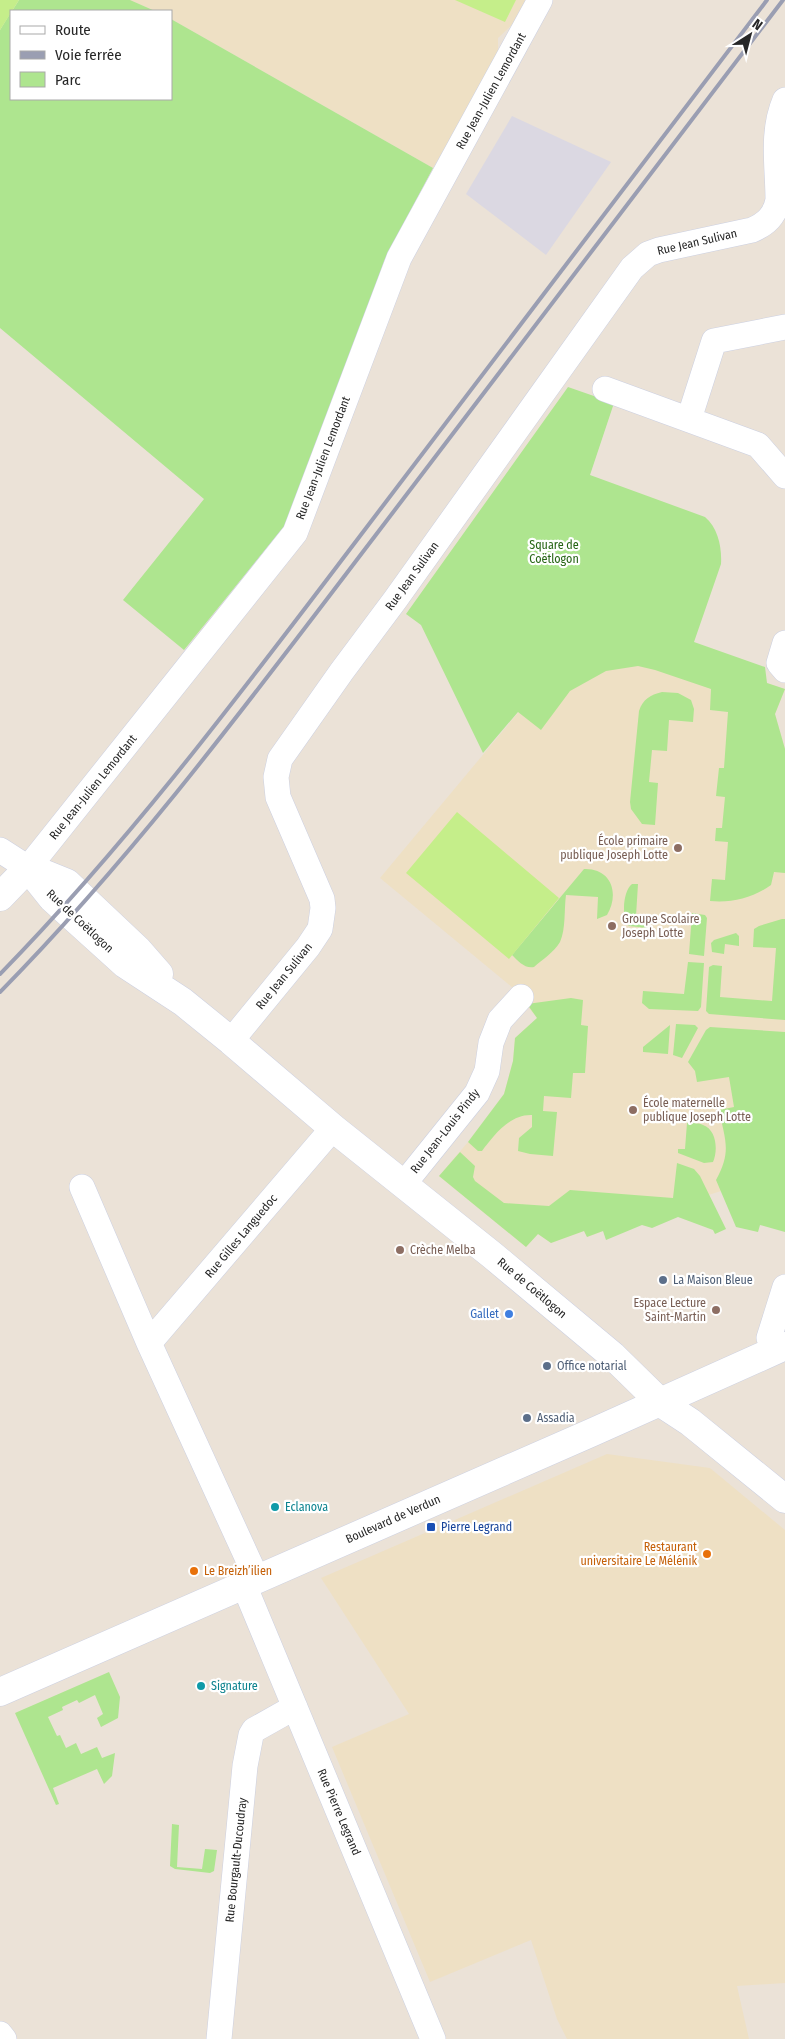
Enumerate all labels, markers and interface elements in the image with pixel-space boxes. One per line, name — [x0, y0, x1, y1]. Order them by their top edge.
legend — [10, 10, 172, 100]
north arrow — [725, 10, 775, 60]
text: N — [749, 16, 766, 34]
text: Route — [55, 21, 91, 39]
street label: Rue Jean-Julien Lemordant — [453, 30, 529, 152]
text: Voie ferrée — [55, 46, 122, 64]
text: Parc — [55, 71, 81, 89]
street label: Rue Jean Sulivan — [656, 226, 738, 258]
street label: Rue Jean-Julien Lemordant — [293, 394, 353, 522]
park label: Square de Coëtlogon — [529, 538, 579, 566]
street label: Rue Jean Sulivan — [382, 539, 442, 613]
street label: Rue Jean-Julien Lemordant — [46, 732, 140, 842]
place label: École primaire publique Joseph Lotte — [560, 833, 668, 862]
marker: École primaire publique Joseph Lotte — [672, 842, 684, 854]
street label: Rue de Coëtlogon — [44, 887, 116, 955]
place label: Groupe Scolaire Joseph Lotte — [622, 912, 699, 940]
marker: Groupe Scolaire Joseph Lotte — [606, 920, 618, 932]
street label: Rue Jean Sulivan — [253, 940, 315, 1012]
street label: Rue Jean-Louis Pindy — [408, 1085, 483, 1176]
place label: École maternelle publique Joseph Lotte — [643, 1095, 751, 1124]
marker: École maternelle publique Joseph Lotte — [627, 1104, 639, 1116]
street label: Rue Gilles Languedoc — [202, 1191, 280, 1281]
place label: Crèche Melba — [410, 1243, 476, 1257]
marker: Crèche Melba — [394, 1244, 406, 1256]
street label: Rue de Coëtlogon — [495, 1255, 569, 1321]
place label: La Maison Bleue — [673, 1273, 753, 1287]
marker: La Maison Bleue — [657, 1274, 669, 1286]
place label: Espace Lecture Saint-Martin — [633, 1296, 706, 1324]
marker: Espace Lecture Saint-Martin — [710, 1304, 722, 1316]
place label: Gallet — [470, 1307, 499, 1321]
marker: Gallet — [503, 1308, 515, 1320]
place label: Office notarial — [557, 1359, 627, 1373]
marker: Office notarial — [541, 1360, 553, 1372]
place label: Assadia — [537, 1411, 575, 1425]
marker: Assadia — [521, 1412, 533, 1424]
street label: Boulevard de Verdun — [344, 1492, 442, 1546]
place label: Eclanova — [285, 1500, 328, 1514]
marker: Eclanova — [269, 1501, 281, 1513]
place label: Pierre Legrand — [441, 1520, 512, 1534]
marker: Pierre Legrand — [425, 1521, 437, 1533]
place label: Restaurant universitaire Le Mélénik — [580, 1540, 697, 1568]
marker: Restaurant universitaire Le Mélénik — [701, 1548, 713, 1560]
place label: Le Breizh’ilien — [204, 1564, 272, 1578]
marker: Le Breizh’ilien — [188, 1565, 200, 1577]
place label: Signature — [211, 1679, 258, 1693]
marker: Signature — [195, 1680, 207, 1692]
street label: Rue Pierre Legrand — [314, 1767, 364, 1857]
street label: Rue Bourgault-Ducoudray — [222, 1796, 250, 1923]

